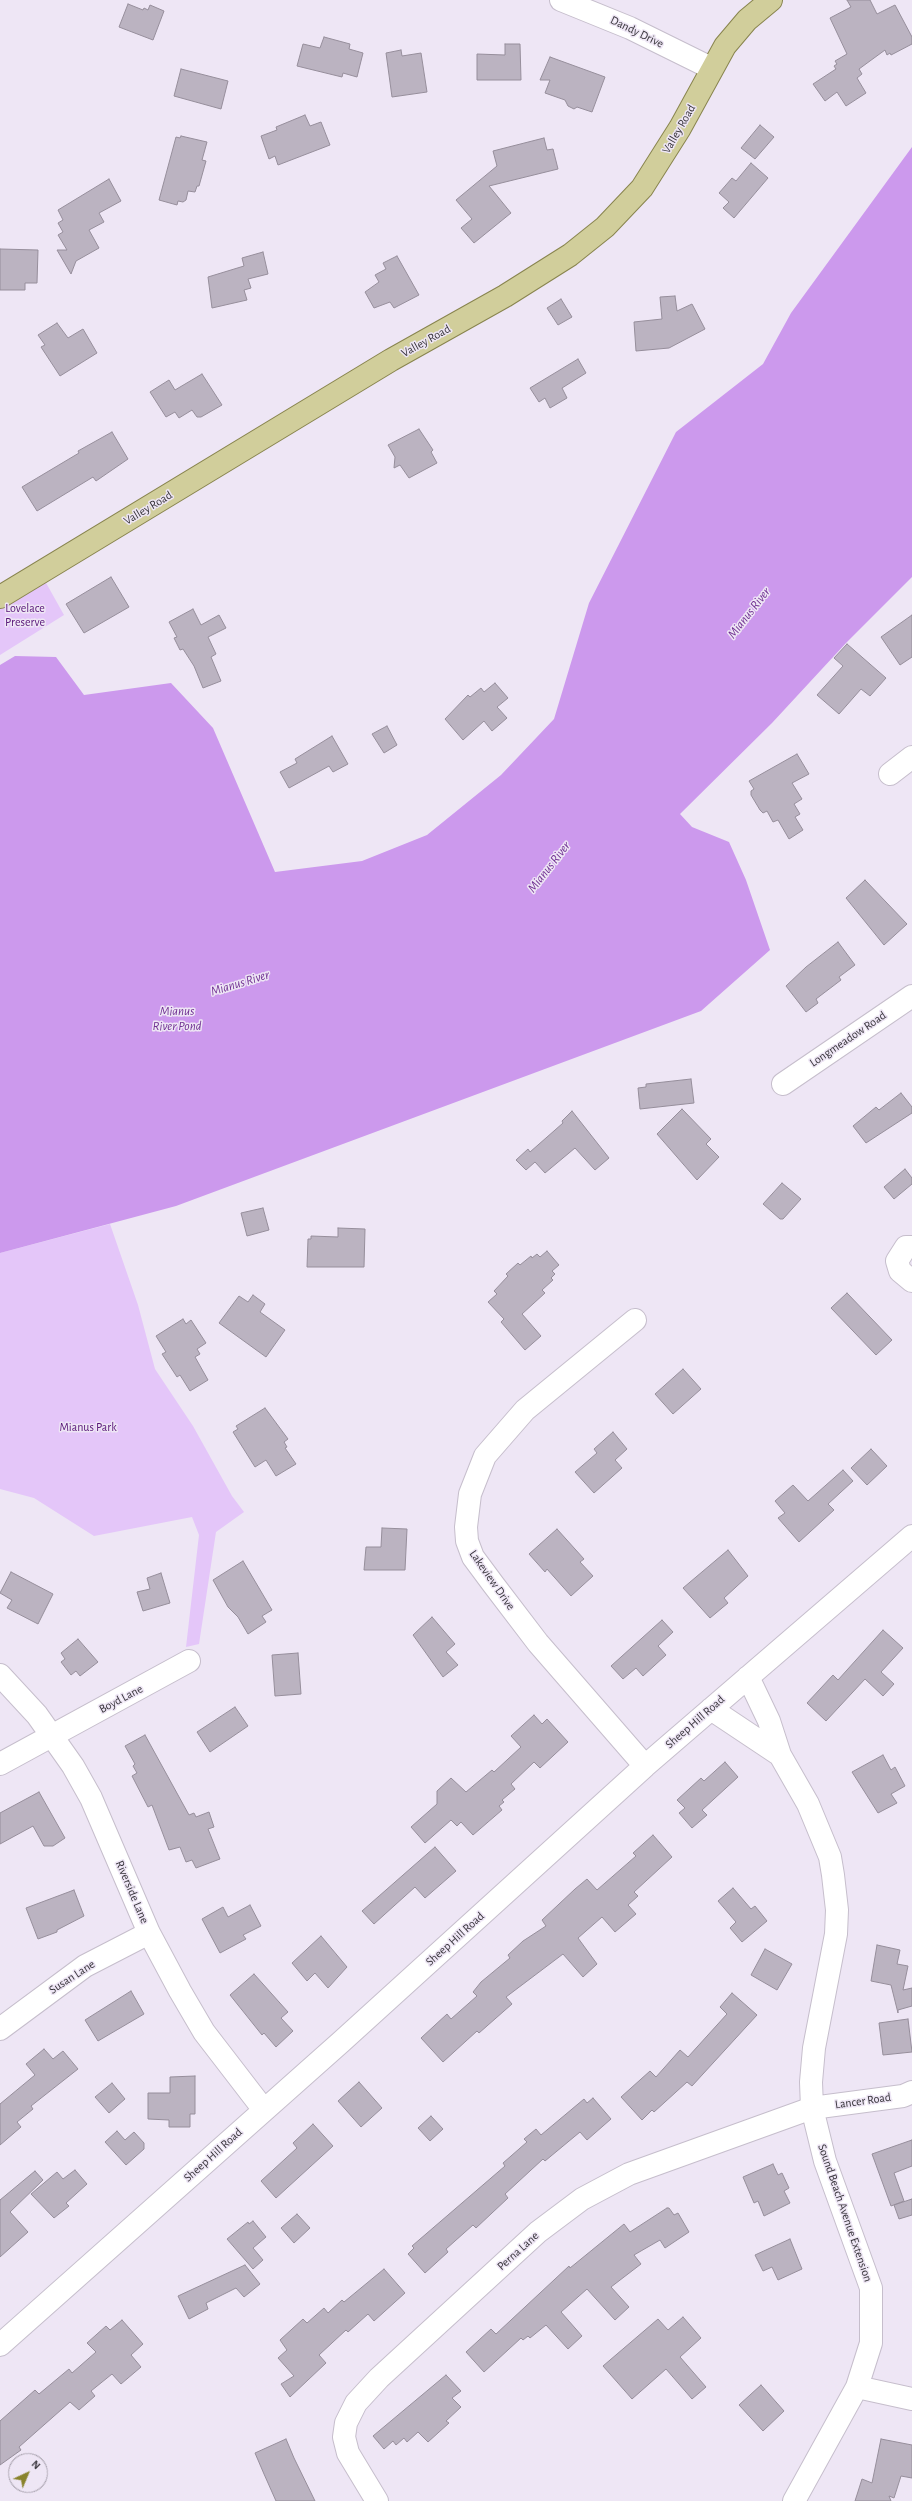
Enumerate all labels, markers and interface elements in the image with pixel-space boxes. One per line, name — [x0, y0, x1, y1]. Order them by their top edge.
street label: Dandy Drive — [608, 13, 666, 51]
street label: Valley Road — [659, 102, 699, 156]
street label: Valley Road — [399, 322, 453, 360]
street label: Valley Road — [121, 488, 175, 528]
water label: Mianus River — [724, 584, 774, 642]
park label: Lovelace Preserve — [5, 601, 45, 629]
water label: Mianus River — [524, 838, 574, 896]
water label: Mianus River — [209, 967, 271, 999]
water label: Mianus River Pond — [153, 1003, 201, 1034]
street label: Longmeadow Road — [807, 1008, 889, 1070]
park label: Mianus Park — [59, 1420, 117, 1434]
street label: Lakeview Drive — [466, 1547, 518, 1613]
street label: Boyd Lane — [97, 1682, 145, 1716]
street label: Sheep Hill Road — [662, 1692, 728, 1752]
street label: Riverside Lane — [112, 1858, 152, 1926]
street label: Sheep Hill Road — [423, 1909, 487, 1969]
street label: Susan Lane — [46, 1957, 98, 1997]
street label: Lancer Road — [834, 2090, 892, 2112]
street label: Sheep Hill Road — [181, 2125, 245, 2185]
street label: Sound Beach Avenue Extension — [815, 2142, 875, 2284]
street label: Perna Lane — [494, 2229, 542, 2273]
north arrow — [8, 2453, 48, 2493]
text: N — [29, 2458, 43, 2471]

